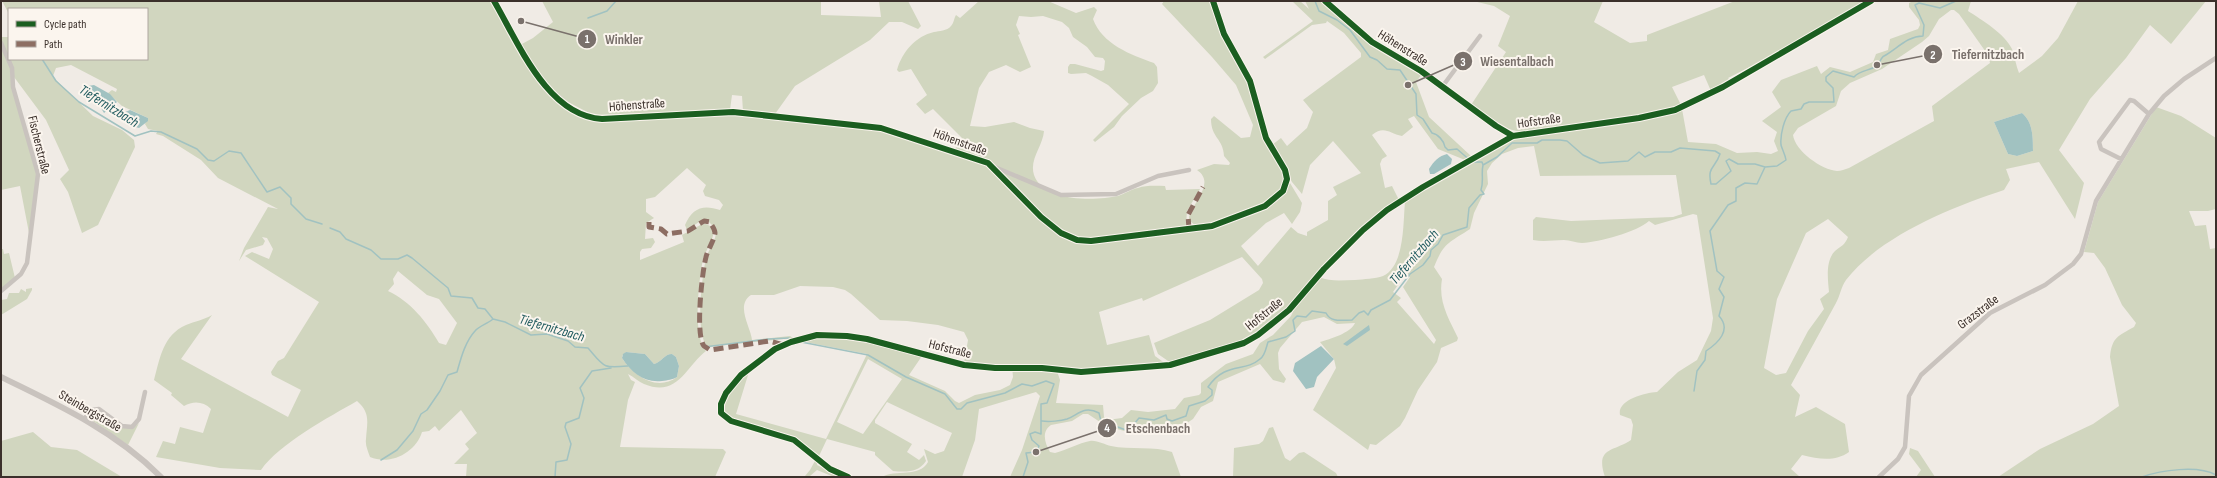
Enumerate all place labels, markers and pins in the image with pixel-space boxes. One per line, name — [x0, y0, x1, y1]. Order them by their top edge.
callout: Winkler — [577, 26, 651, 52]
callout: Tiefernitzbach — [1923, 41, 2032, 67]
callout: Wiesentalbach — [1453, 48, 1562, 74]
callout: Etschenbach — [1097, 415, 1198, 441]

